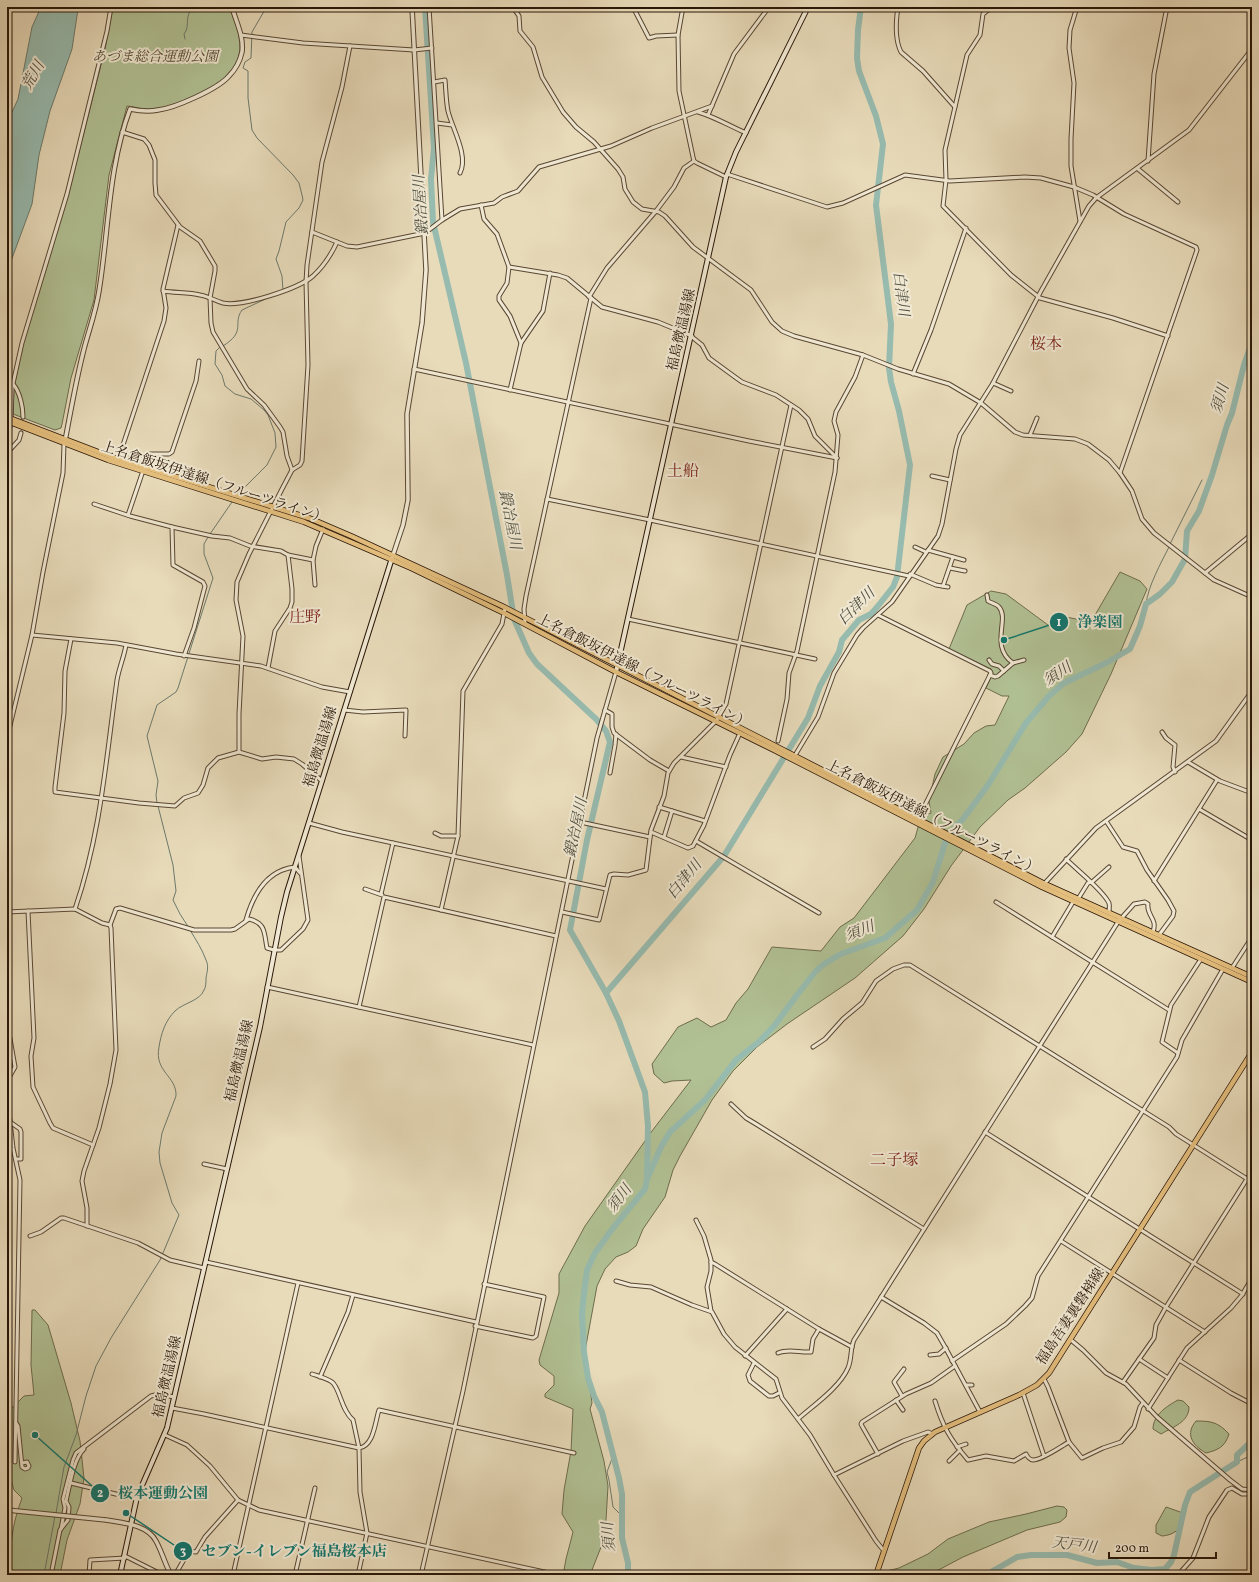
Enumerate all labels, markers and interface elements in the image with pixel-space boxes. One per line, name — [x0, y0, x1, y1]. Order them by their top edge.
park label: あづま総合運動公園 — [92, 48, 220, 67]
water label: 荒川 — [17, 56, 52, 94]
water label: 鍛冶屋川 — [409, 172, 435, 236]
water label: 白津川 — [887, 270, 913, 320]
street label: 福島微温湯線 — [663, 287, 701, 373]
district label: 桜本 — [1030, 334, 1062, 356]
water label: 須川 — [1207, 380, 1236, 416]
street label: 上名倉飯坂伊達線（フルーツライン） — [99, 437, 329, 529]
district label: 土船 — [667, 461, 699, 483]
water label: 鍛冶屋川 — [493, 489, 525, 553]
water label: 白津川 — [834, 582, 882, 630]
district label: 庄野 — [289, 607, 321, 629]
callout: 浄楽園 — [1049, 608, 1130, 635]
street label: 上名倉飯坂伊達線（フルーツライン） — [533, 610, 753, 734]
text: 浄楽園 — [1077, 613, 1123, 634]
text: 1 — [1057, 615, 1062, 631]
water label: 須川 — [1040, 657, 1078, 692]
street label: 福島微温湯線 — [300, 704, 342, 790]
street label: 上名倉飯坂伊達線（フルーツライン） — [822, 756, 1042, 880]
water label: 鍛冶屋川 — [560, 795, 594, 860]
water label: 白津川 — [662, 854, 709, 904]
water label: 須川 — [842, 916, 880, 947]
street label: 福島微温湯線 — [221, 1018, 259, 1104]
district label: 二子塚 — [870, 1150, 918, 1172]
water label: 須川 — [602, 1179, 639, 1217]
street label: 福島吾妻裏磐梯線 — [1033, 1265, 1109, 1369]
street label: 福島微温湯線 — [149, 1334, 187, 1420]
callout: 桜本運動公園 — [90, 1480, 216, 1507]
text: 桜本運動公園 — [118, 1484, 208, 1505]
text: 2 — [97, 1486, 103, 1502]
water label: 須川 — [598, 1519, 622, 1553]
water label: 天戸川 — [1050, 1533, 1100, 1559]
scale bar — [1109, 1534, 1216, 1560]
callout: セブン-イレブン福島桜本店 — [173, 1537, 395, 1564]
text: 200 m — [1115, 1541, 1149, 1557]
text: セブン-イレブン福島桜本店 — [201, 1542, 387, 1563]
text: 3 — [180, 1544, 186, 1560]

